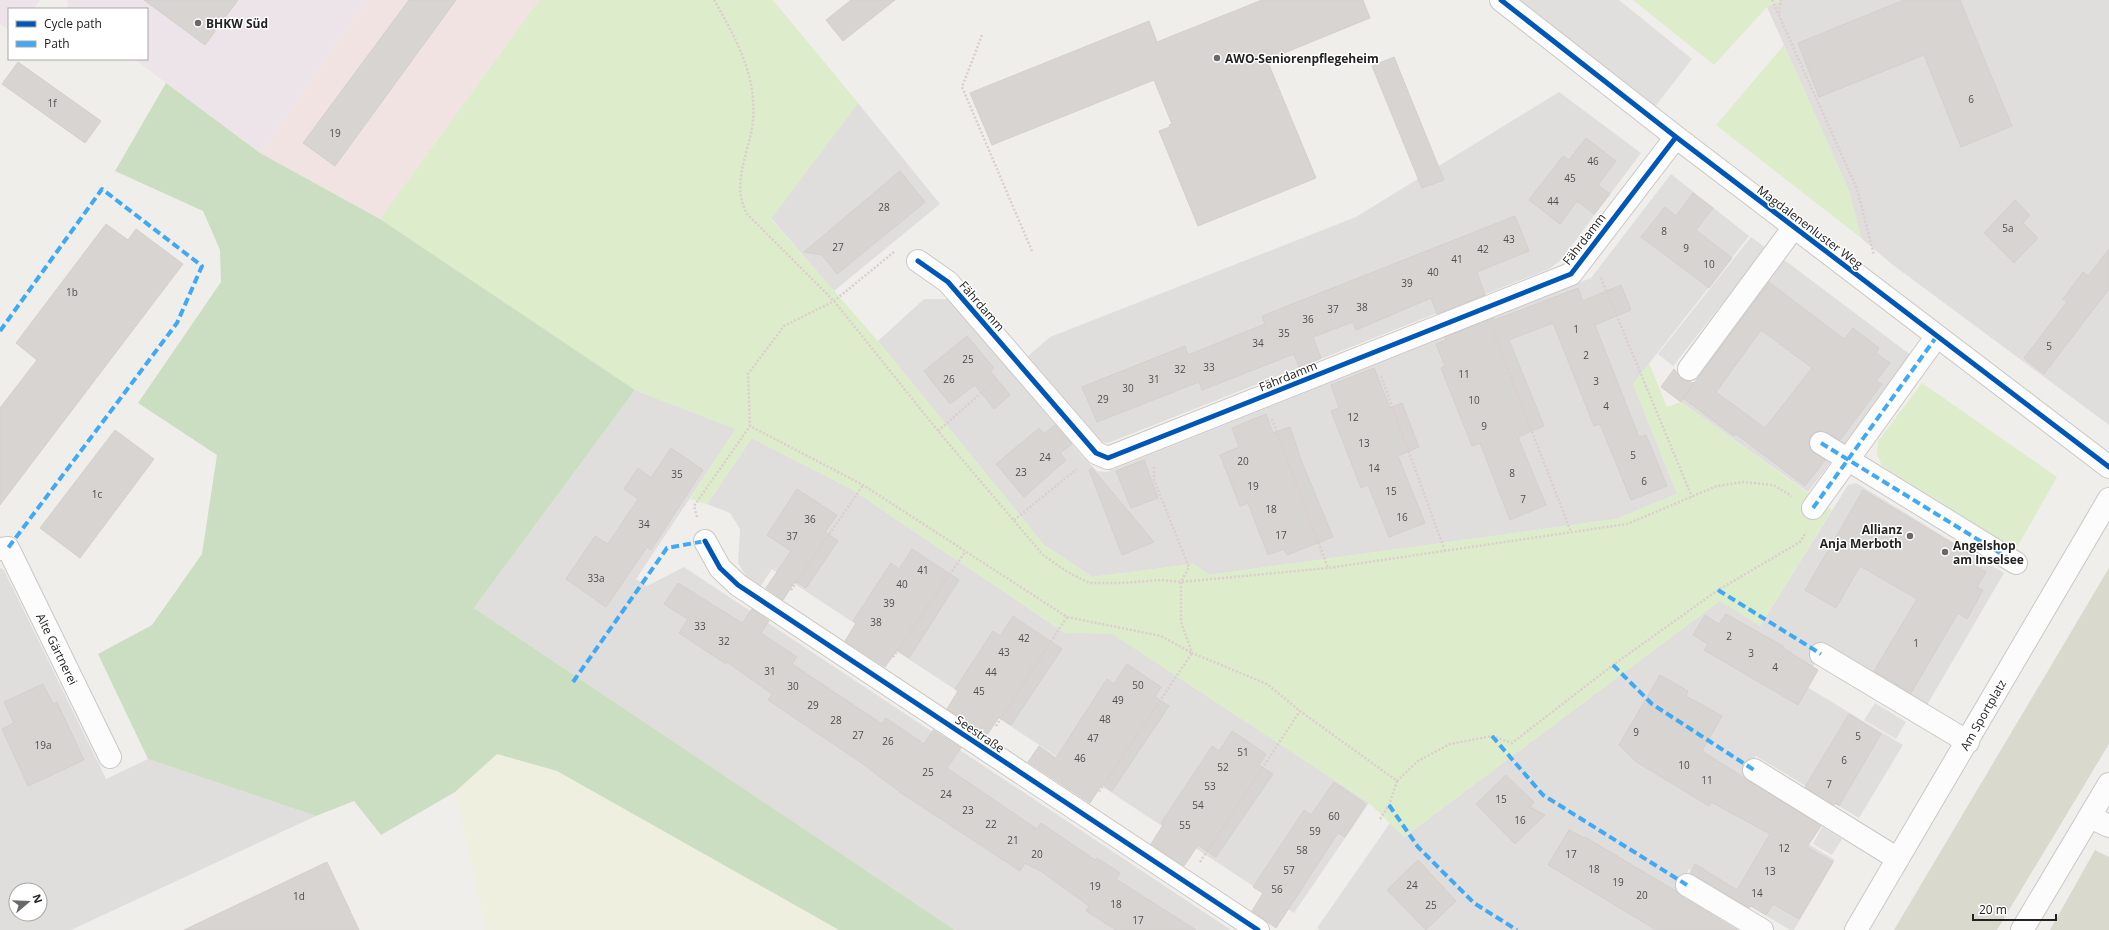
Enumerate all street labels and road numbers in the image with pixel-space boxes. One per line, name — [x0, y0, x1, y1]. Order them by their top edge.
street label: Magdalenenluster Weg — [1753, 181, 1867, 273]
street label: Fährdamm — [1558, 210, 1610, 268]
street label: Fährdamm — [955, 277, 1009, 335]
street label: Fährdamm — [1256, 357, 1320, 395]
street label: Alte Gärtnerei — [32, 610, 82, 688]
street label: Am Sportplatz — [1956, 676, 2010, 753]
street label: Seestraße — [952, 711, 1008, 757]

